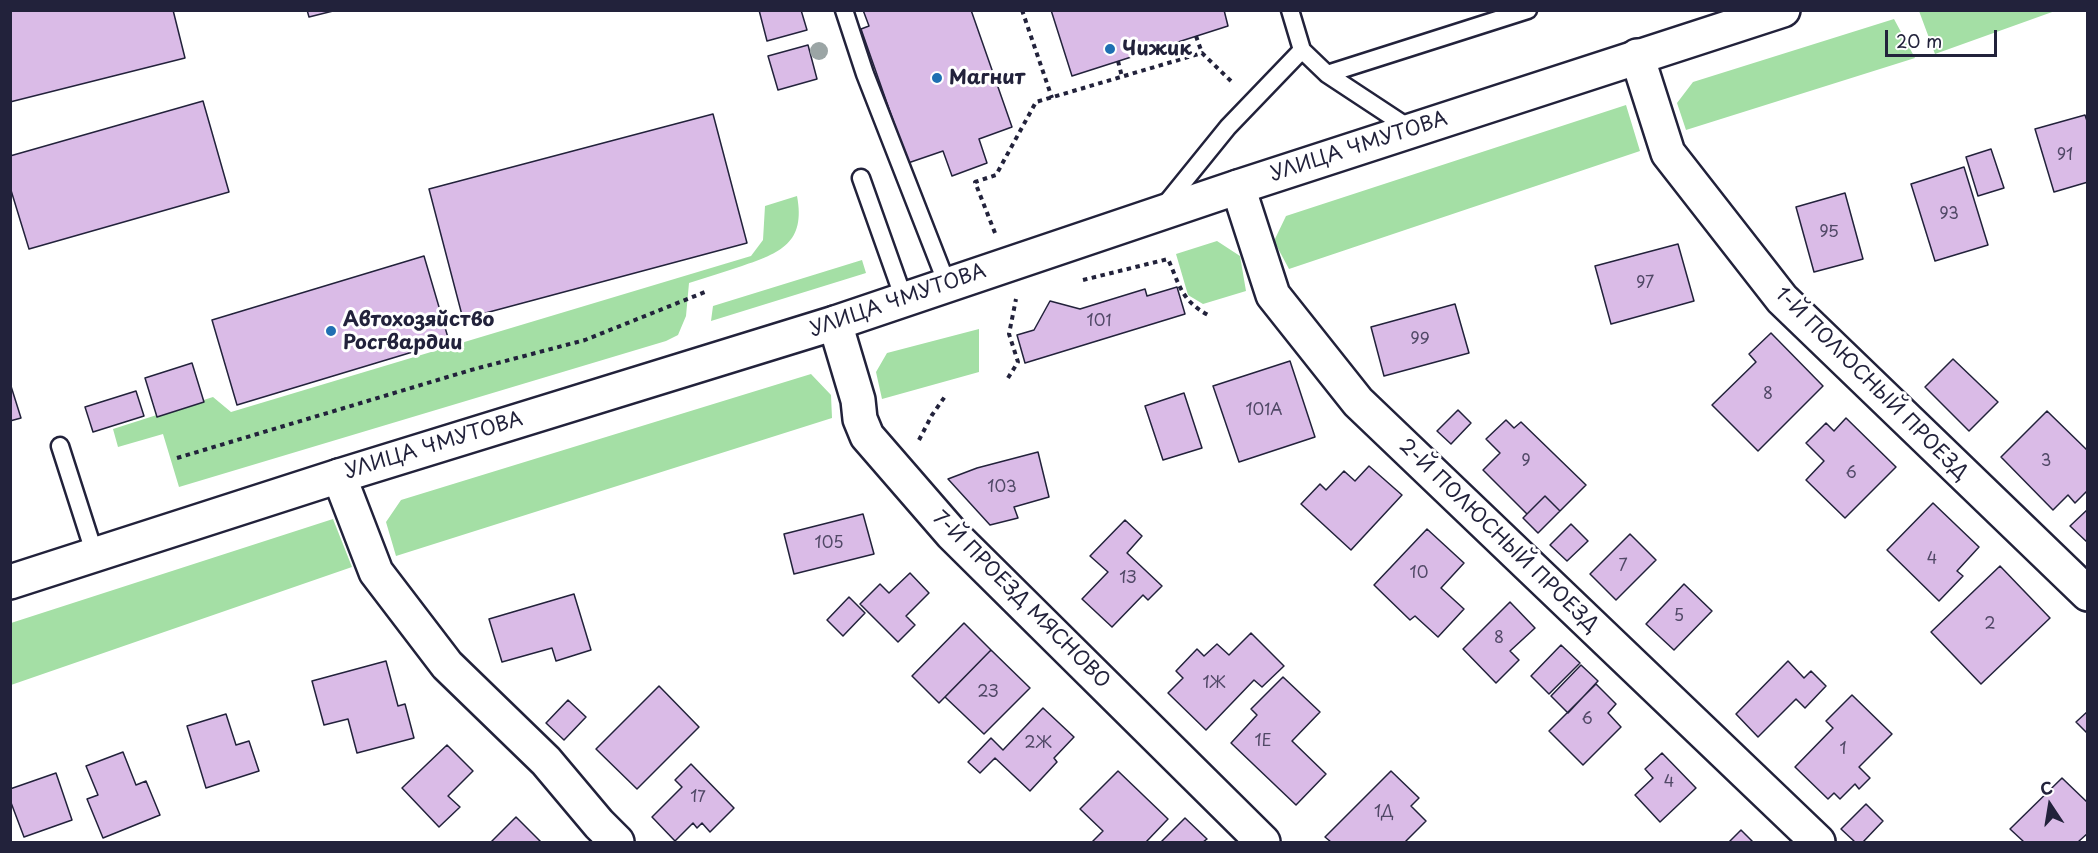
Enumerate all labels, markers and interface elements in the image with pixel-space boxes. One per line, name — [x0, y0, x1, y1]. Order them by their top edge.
scale bar — [1888, 18, 2000, 56]
text: 20 m — [1896, 27, 1942, 54]
place label: Чижик — [1122, 37, 1192, 61]
marker: Чижик — [1103, 42, 1117, 56]
place label: Магнит — [949, 66, 1025, 90]
marker: Магнит — [930, 71, 944, 85]
street label: УЛИЦА ЧМУТОВА — [1267, 107, 1451, 187]
house number: 91 — [2057, 146, 2073, 166]
house number: 93 — [1939, 205, 1959, 225]
house number: 95 — [1819, 223, 1839, 243]
street label: УЛИЦА ЧМУТОВА — [807, 260, 989, 342]
house number: 97 — [1636, 274, 1654, 294]
street label: 1-Й ПОЛЮСНЫЙ ПРОЕЗД — [1770, 283, 1972, 485]
place label: Автохозяйство Росгвардии — [343, 308, 494, 355]
house number: 101 — [1087, 312, 1111, 332]
marker: Автохозяйство Росгвардии — [324, 324, 338, 338]
house number: 99 — [1410, 330, 1430, 350]
house number: 8 — [1763, 385, 1773, 405]
house number: 101А — [1245, 401, 1283, 421]
street label: УЛИЦА ЧМУТОВА — [342, 408, 526, 484]
street label: 2-Й ПОЛЮСНЫЙ ПРОЕЗД — [1393, 434, 1603, 638]
house number: 9 — [1521, 452, 1531, 472]
house number: 3 — [2041, 452, 2051, 472]
house number: 6 — [1845, 464, 1857, 484]
house number: 103 — [987, 478, 1017, 498]
street label: 7-Й ПРОЕЗД МЯСНОВО — [927, 506, 1115, 694]
house number: 105 — [814, 534, 844, 554]
house number: 4 — [1927, 550, 1937, 570]
house number: 7 — [1618, 557, 1628, 577]
house number: 10 — [1410, 564, 1428, 584]
house number: 1З — [1119, 569, 1137, 589]
house number: 5 — [1674, 607, 1684, 627]
house number: 2 — [1984, 615, 1996, 635]
house number: 8 — [1494, 629, 1504, 649]
house number: 1Ж — [1202, 674, 1226, 694]
house number: 2З — [977, 683, 999, 703]
house number: 6 — [1581, 710, 1593, 730]
house number: 1Е — [1254, 732, 1272, 752]
house number: 2Ж — [1024, 734, 1052, 754]
house number: 1 — [1839, 740, 1847, 760]
house number: 4 — [1664, 773, 1674, 793]
text: С — [2038, 774, 2055, 800]
north arrow — [2020, 775, 2080, 835]
house number: 17 — [690, 788, 706, 808]
house number: 1Д — [1374, 803, 1394, 823]

